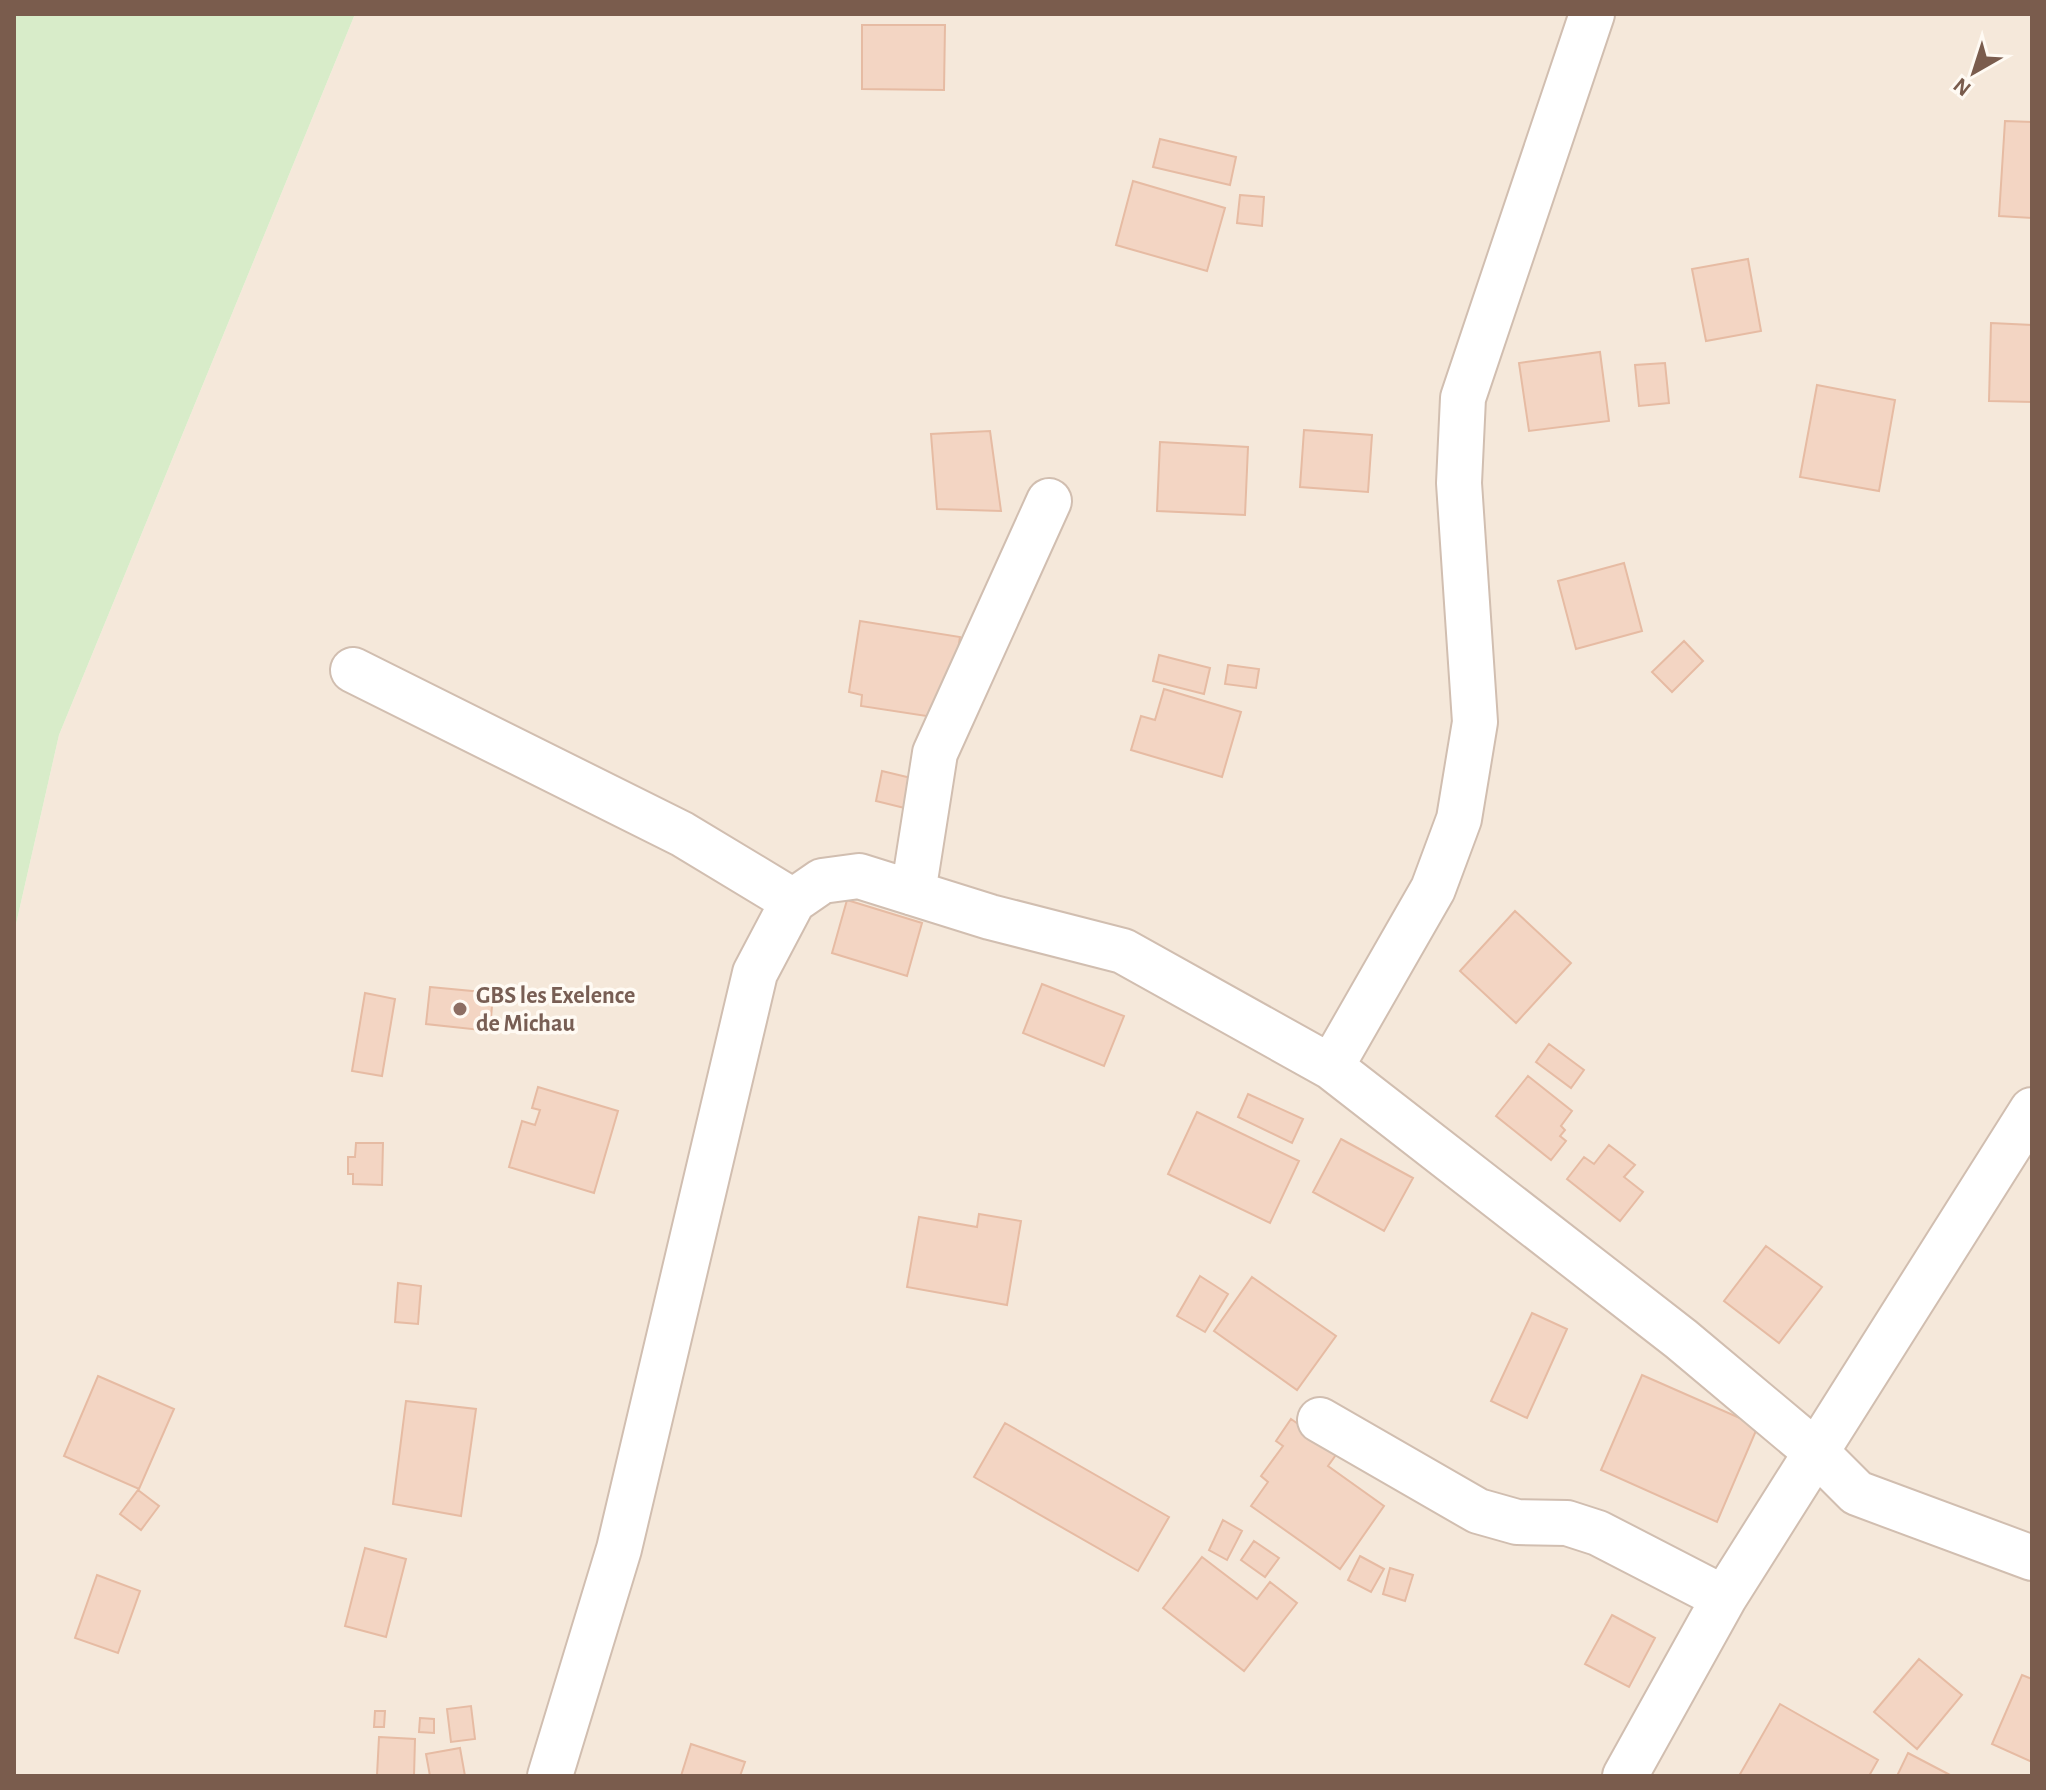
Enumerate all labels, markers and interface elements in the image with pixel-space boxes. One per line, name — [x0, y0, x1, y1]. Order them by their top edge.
north arrow — [1934, 32, 2014, 112]
text: N — [1949, 73, 1975, 100]
place label: GBS les Exelence de Michau — [476, 984, 635, 1036]
marker: GBS les Exelence de Michau — [451, 1000, 469, 1018]

